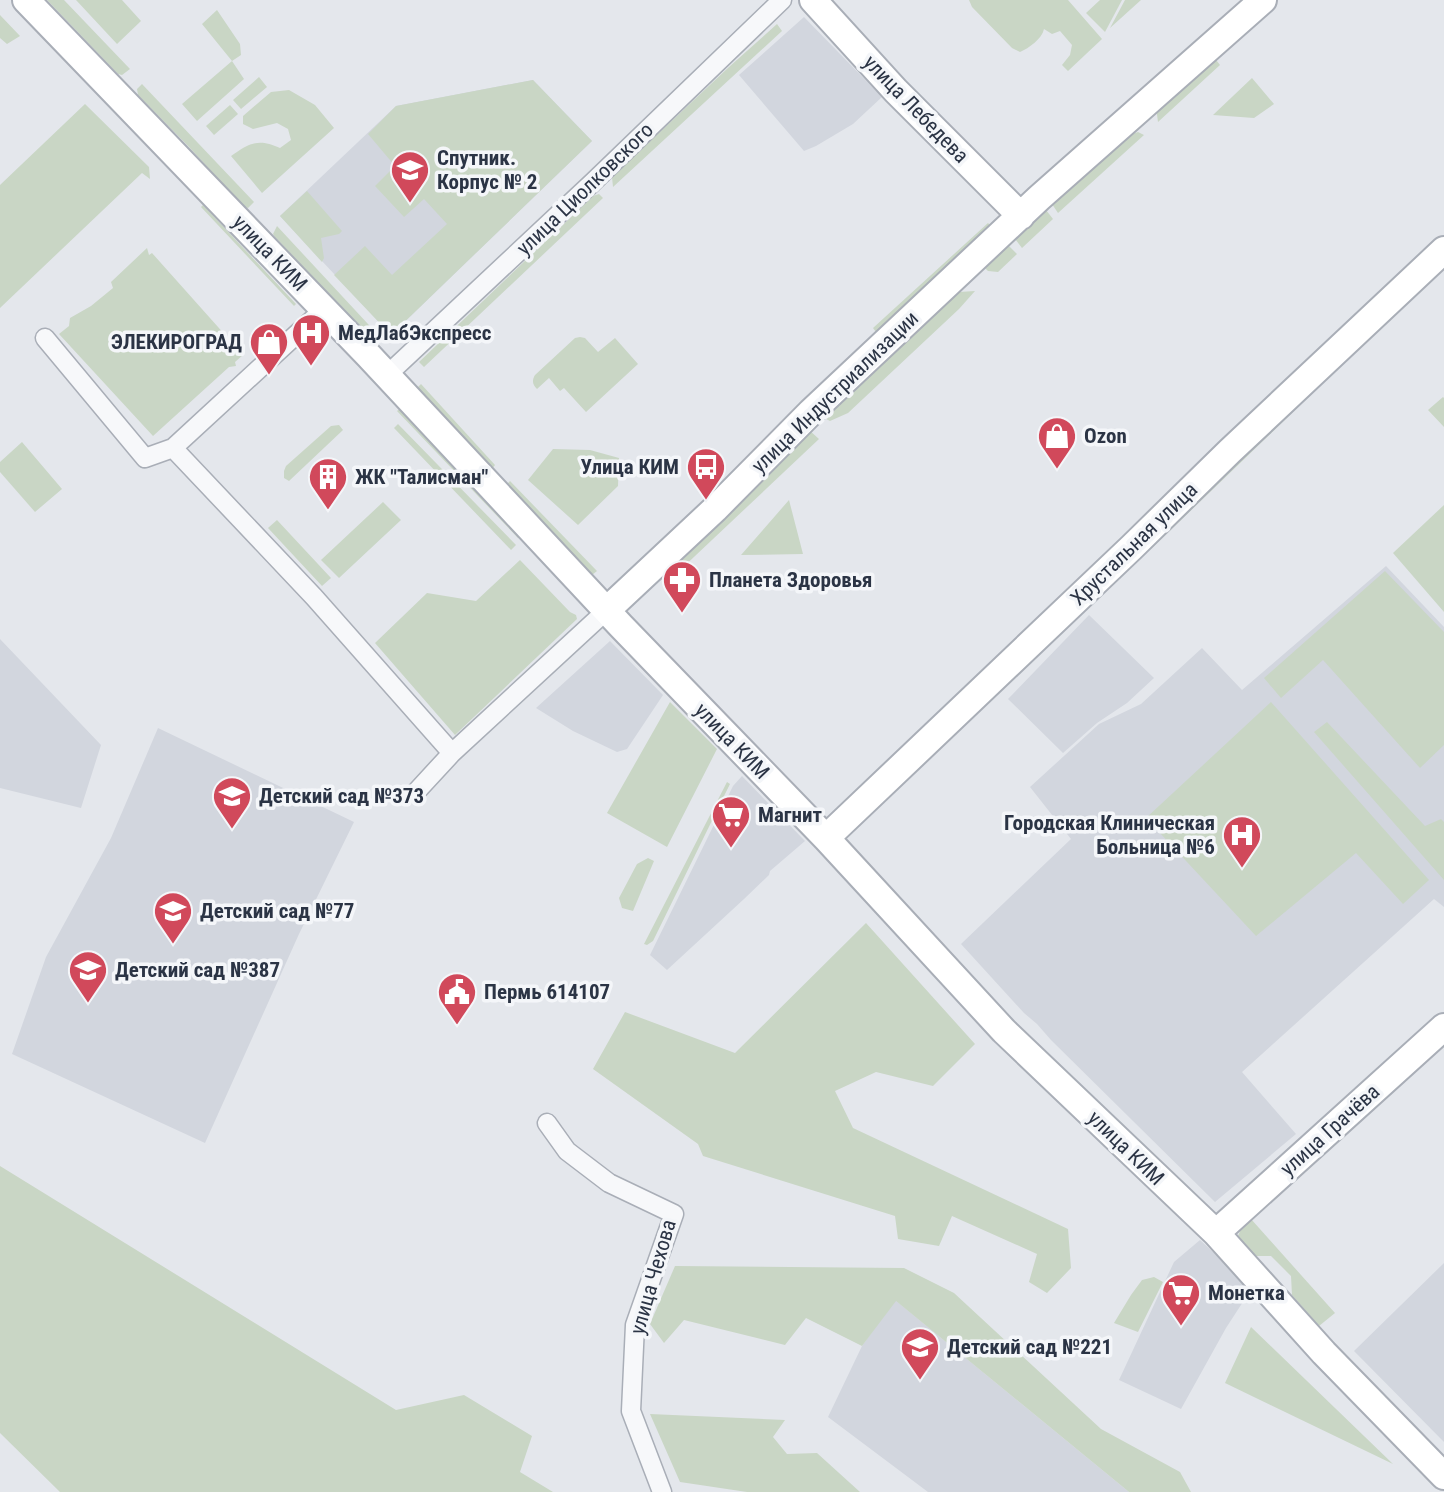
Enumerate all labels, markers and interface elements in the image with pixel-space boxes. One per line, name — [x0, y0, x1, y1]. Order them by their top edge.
street label: улица Лебедева — [859, 50, 973, 168]
street label: улица Циолковского — [512, 118, 658, 260]
place label: Спутник. Корпус № 2 — [437, 146, 537, 194]
school or university icon: Спутник. Корпус № 2 — [389, 149, 431, 204]
street label: улица КИМ — [228, 210, 312, 296]
street label: улица Индустриализации — [747, 306, 923, 478]
hospital icon: МедЛабЭкспресс — [290, 312, 332, 367]
shop icon: ЭЛЕКИРОГРАД — [248, 321, 290, 376]
place label: МедЛабЭкспресс — [338, 321, 492, 345]
place label: ЭЛЕКИРОГРАД — [111, 330, 242, 354]
shop icon: Ozon — [1036, 415, 1078, 470]
place label: Ozon — [1084, 424, 1127, 448]
bus stop icon: Улица КИМ — [685, 446, 727, 501]
place label: Улица КИМ — [581, 455, 679, 479]
building icon: ЖК "Талисман" — [307, 456, 349, 511]
place label: ЖК "Талисман" — [355, 465, 488, 489]
street label: Хрустальная улица — [1066, 478, 1202, 610]
pharmacy icon: Планета Здоровья — [661, 559, 703, 614]
place label: Планета Здоровья — [709, 568, 872, 592]
street label: улица КИМ — [690, 698, 774, 784]
school or university icon: Детский сад №373 — [211, 775, 253, 830]
place label: Детский сад №373 — [259, 784, 424, 808]
supermarket icon: Магнит — [710, 794, 752, 849]
place label: Магнит — [758, 803, 823, 827]
place label: Городская Клиническая Больница №6 — [1004, 811, 1215, 859]
hospital icon: Городская Клиническая Больница №6 — [1221, 814, 1263, 869]
school or university icon: Детский сад №77 — [152, 890, 194, 945]
place label: Детский сад №77 — [200, 899, 354, 923]
school or university icon: Детский сад №387 — [67, 949, 109, 1004]
place label: Детский сад №387 — [115, 958, 280, 982]
public building icon: Пермь 614107 — [436, 971, 478, 1026]
place label: Пермь 614107 — [484, 980, 610, 1004]
street label: улица Грачёва — [1276, 1079, 1384, 1181]
street label: улица КИМ — [1083, 1106, 1169, 1190]
street label: улица Чехова — [625, 1217, 681, 1337]
supermarket icon: Монетка — [1160, 1272, 1202, 1327]
place label: Монетка — [1208, 1281, 1285, 1305]
school or university icon: Детский сад №221 — [899, 1326, 941, 1381]
place label: Детский сад №221 — [947, 1335, 1112, 1359]

